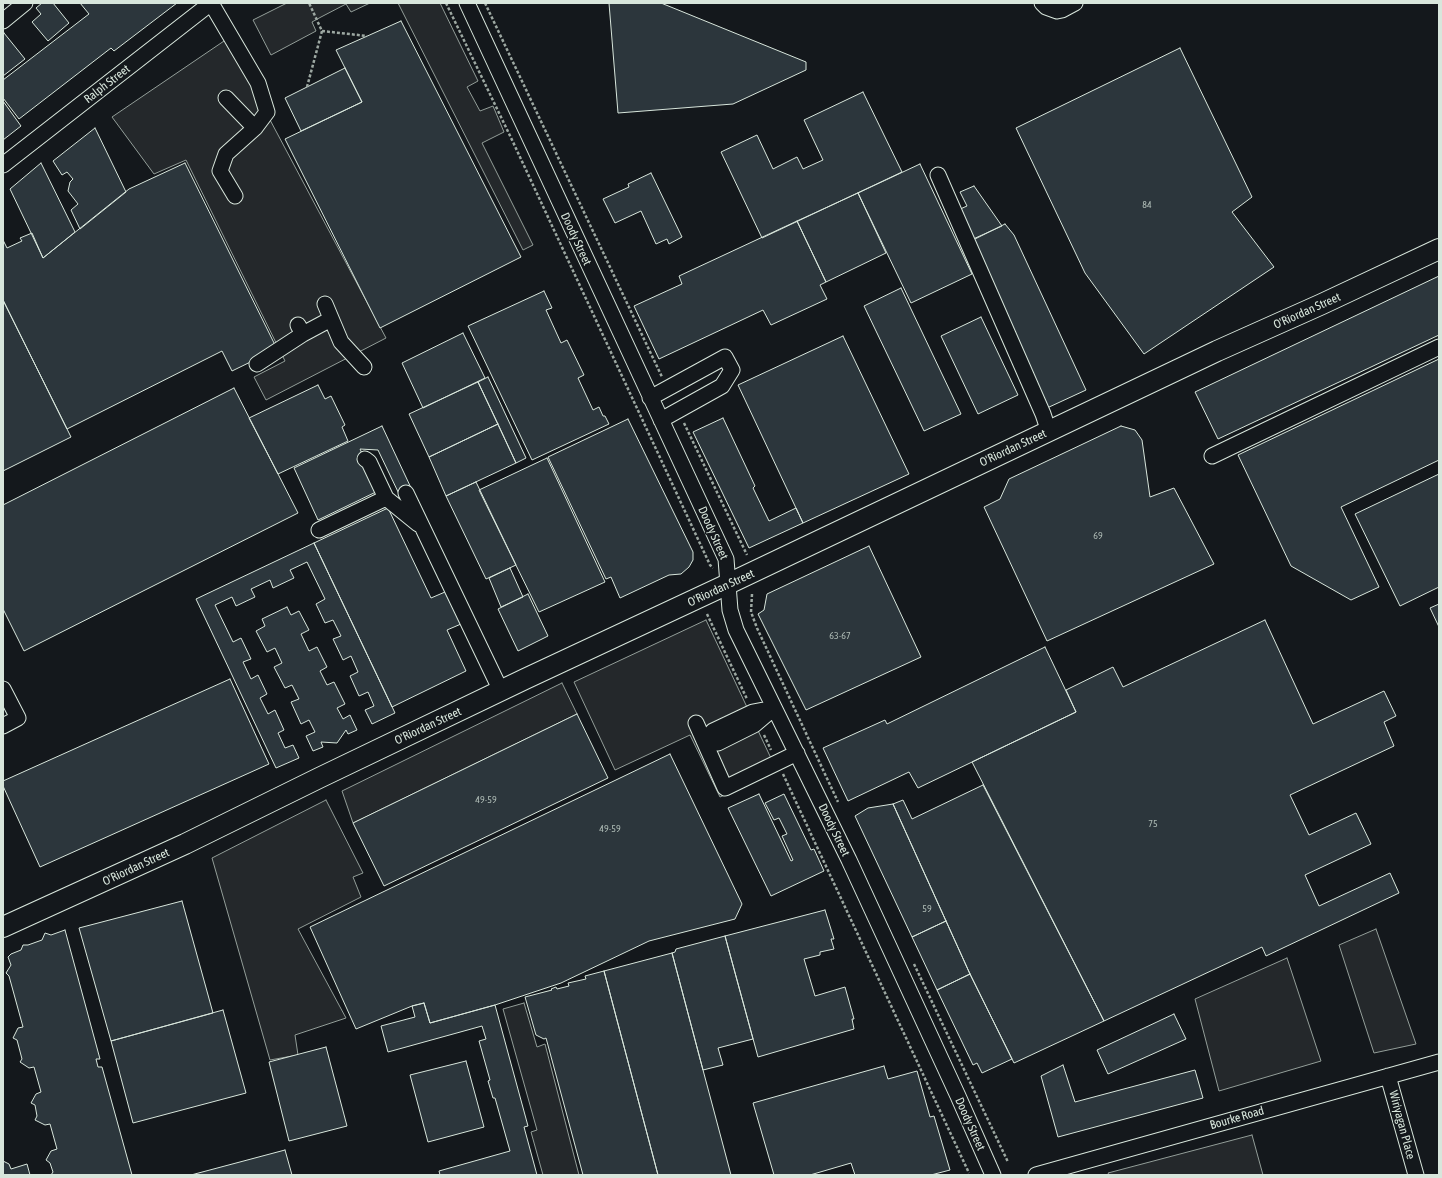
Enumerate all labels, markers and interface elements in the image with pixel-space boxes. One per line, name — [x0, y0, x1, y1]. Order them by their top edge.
street label: Ralph Street — [81, 62, 133, 106]
house number: 84 — [1142, 199, 1152, 211]
street label: Doody Street — [558, 210, 594, 268]
street label: O'Riordan Street — [1271, 290, 1343, 332]
street label: O'Riordan Street — [977, 426, 1049, 470]
street label: Doody Street — [695, 504, 731, 562]
house number: 69 — [1093, 530, 1103, 542]
street label: O'Riordan Street — [685, 566, 757, 610]
house number: 63-67 — [829, 630, 851, 642]
street label: O'Riordan Street — [392, 704, 464, 748]
house number: 49-59 — [475, 794, 497, 806]
street label: Doody Street — [815, 801, 853, 859]
house number: 75 — [1148, 818, 1158, 830]
house number: 49-59 — [599, 823, 621, 835]
street label: O'Riordan Street — [100, 845, 172, 889]
house number: 59 — [922, 903, 932, 915]
street label: Wiriyagan Place — [1386, 1089, 1418, 1161]
street label: Doody Street — [952, 1095, 988, 1153]
street label: Bourke Road — [1208, 1103, 1266, 1133]

